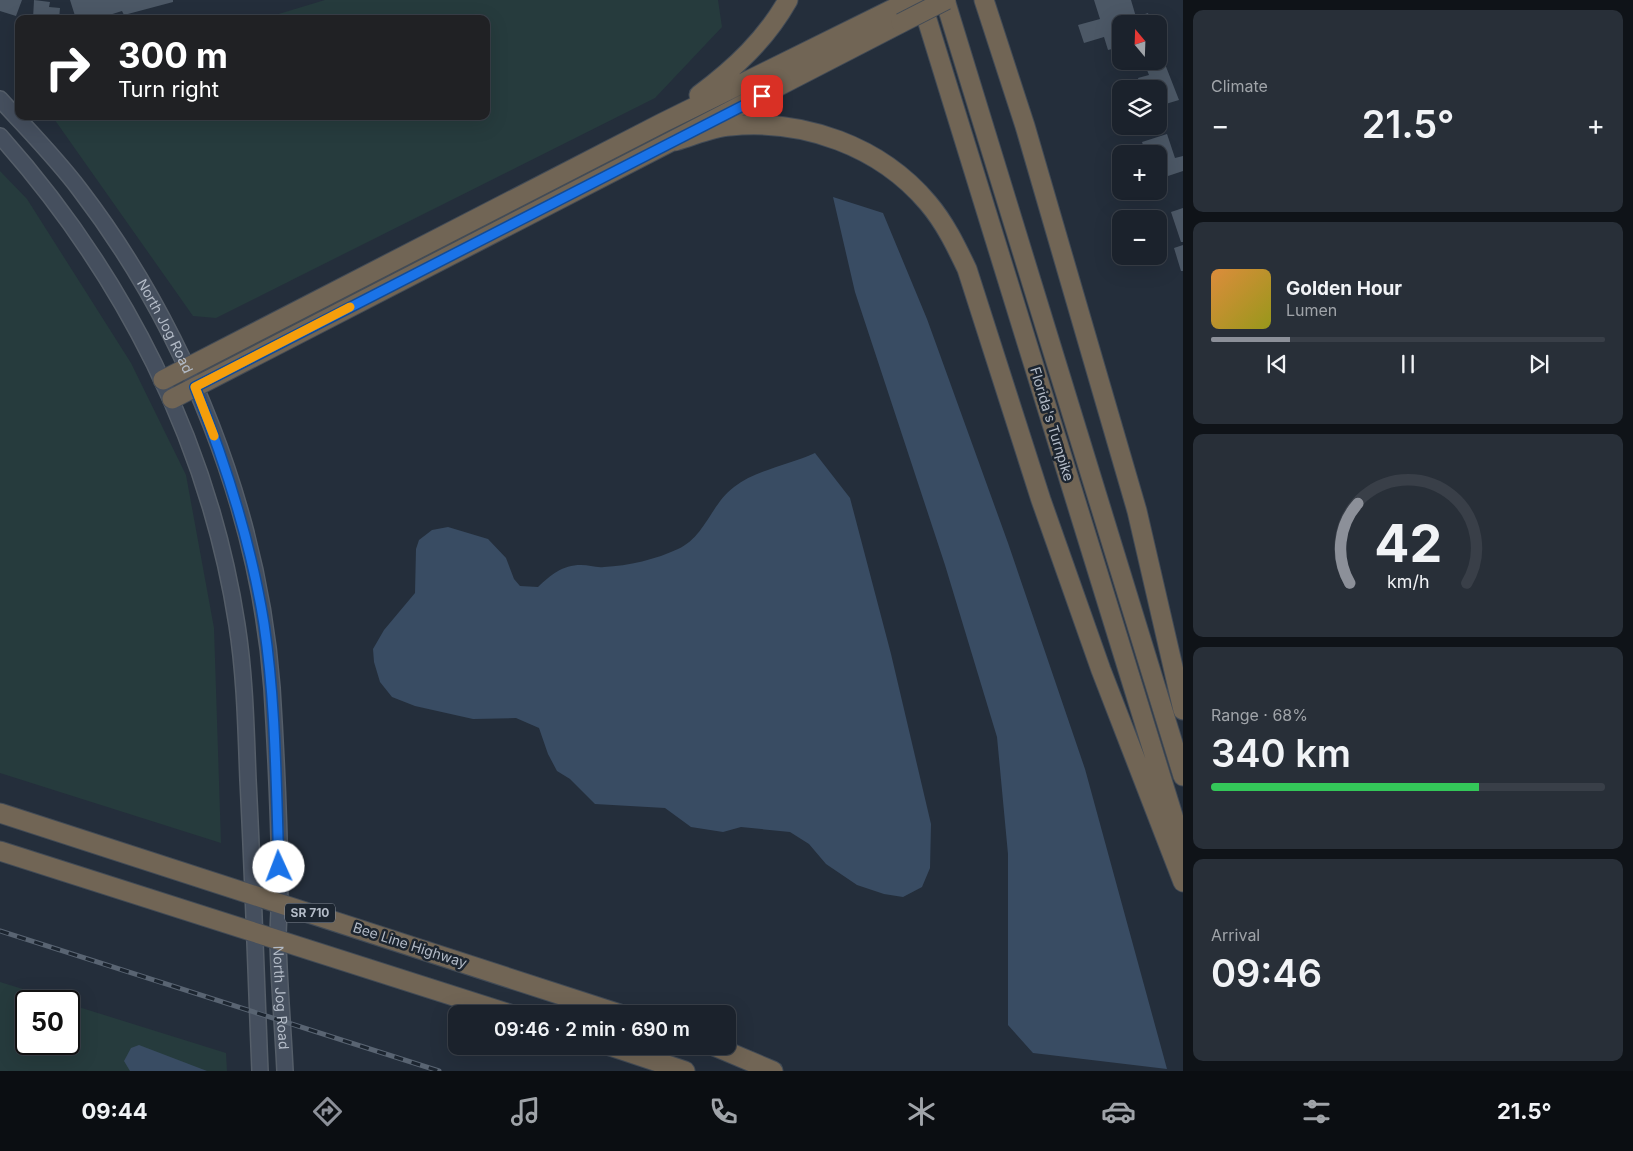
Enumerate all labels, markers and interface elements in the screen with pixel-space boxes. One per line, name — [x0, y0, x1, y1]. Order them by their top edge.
north arrow — [1112, 15, 1168, 70]
map controls — [1112, 15, 1167, 265]
text: 300 m — [118, 34, 228, 76]
icon: right — [35, 35, 100, 100]
pin — [741, 75, 783, 117]
text: Turn right — [118, 76, 219, 102]
text: Climate — [1211, 76, 1268, 96]
button: layers — [1112, 80, 1167, 135]
icon: arrive — [748, 82, 776, 110]
text: 21.5° — [1362, 101, 1454, 147]
text: − — [1211, 108, 1230, 142]
text: + — [1586, 108, 1605, 142]
button: + — [1112, 145, 1167, 200]
button: − — [1112, 210, 1167, 265]
street label: North Jog Road — [134, 276, 197, 376]
text: Golden Hour — [1286, 277, 1402, 300]
text: Lumen — [1286, 300, 1337, 320]
icon: previous — [1263, 350, 1291, 378]
icon: pause — [1394, 350, 1422, 378]
icon: next — [1525, 350, 1553, 378]
street label: Florida's Turnpike — [1027, 365, 1078, 483]
text: 42 — [1374, 512, 1442, 575]
text: km/h — [1387, 571, 1429, 592]
text: Range · 68% — [1211, 705, 1308, 725]
text: 340 km — [1211, 730, 1351, 776]
position arrow — [252, 840, 304, 892]
road number: SR 710 — [285, 904, 335, 922]
street label: Bee Line Highway — [351, 918, 469, 971]
text: Arrival — [1211, 925, 1260, 945]
street label: North Jog Road — [270, 945, 293, 1050]
text: 09:46 — [1211, 950, 1322, 996]
speed limit sign: 50 — [15, 990, 80, 1055]
text: 09:46 · 2 min · 690 m — [494, 1018, 690, 1041]
icon: directions — [310, 1094, 345, 1129]
icon: music — [508, 1094, 543, 1129]
icon: phone — [706, 1094, 741, 1129]
icon: climate — [904, 1094, 939, 1129]
icon: car — [1101, 1094, 1136, 1129]
icon: filters — [1299, 1094, 1334, 1129]
text: 09:44 — [81, 1098, 148, 1124]
text: 21.5° — [1497, 1098, 1552, 1124]

